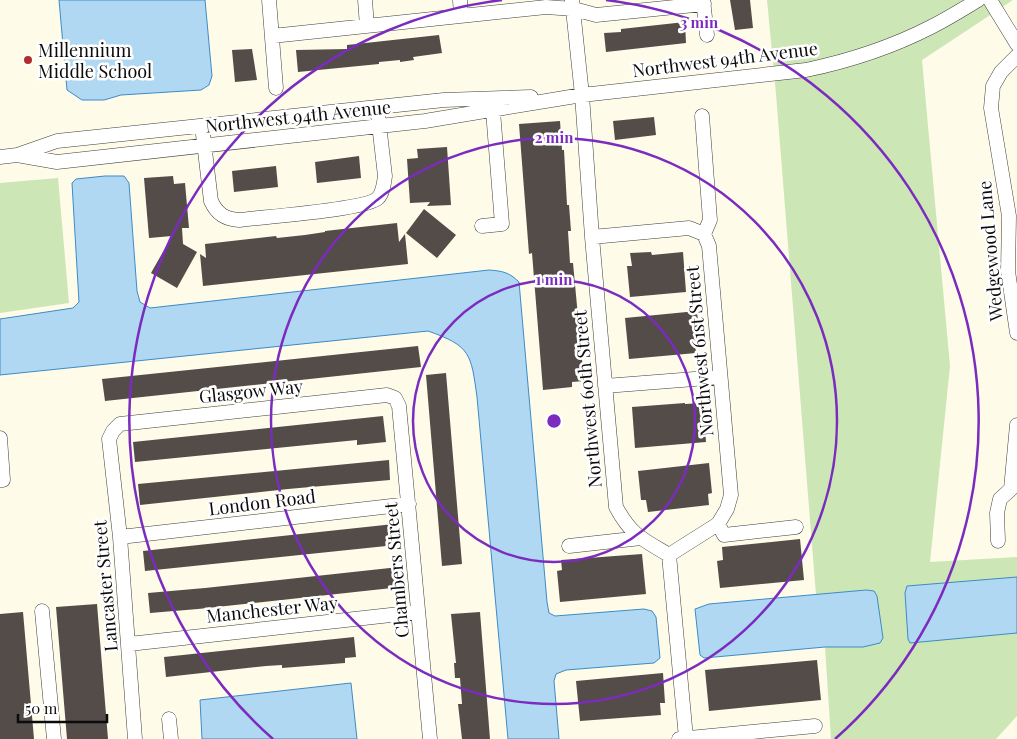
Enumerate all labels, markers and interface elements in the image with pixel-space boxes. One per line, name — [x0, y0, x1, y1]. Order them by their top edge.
text: 3 min — [680, 12, 719, 32]
street label: Northwest 94th Avenue — [631, 36, 819, 82]
place label: Millennium Middle School — [38, 38, 152, 83]
marker: Millennium Middle School — [22, 54, 34, 66]
street label: Northwest 94th Avenue — [204, 94, 392, 138]
text: 2 min — [535, 127, 574, 147]
street label: Wedgewood Lane — [972, 180, 1008, 323]
street label: Northwest 61st Street — [680, 264, 718, 437]
text: 1 min — [536, 269, 573, 289]
street label: Northwest 60th Street — [567, 309, 607, 489]
street label: Glasgow Way — [198, 374, 304, 408]
centre of rings — [545, 412, 563, 430]
street label: London Road — [207, 483, 317, 520]
street label: Chambers Street — [378, 501, 414, 639]
street label: Lancaster Street — [87, 519, 123, 653]
street label: Manchester Way — [205, 590, 339, 628]
scale bar — [18, 692, 106, 724]
text: 50 m — [25, 698, 58, 718]

